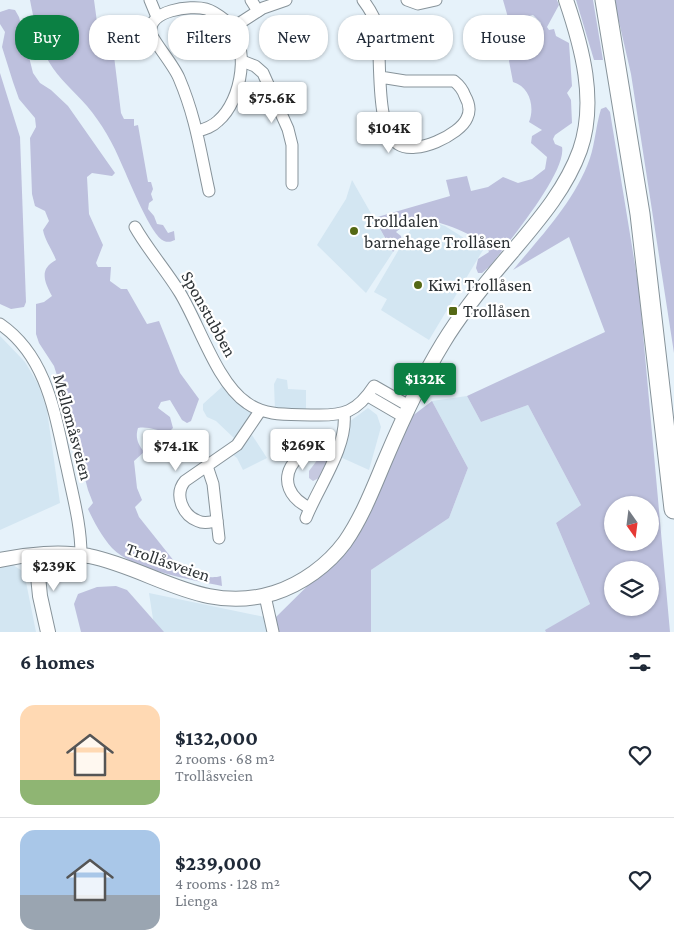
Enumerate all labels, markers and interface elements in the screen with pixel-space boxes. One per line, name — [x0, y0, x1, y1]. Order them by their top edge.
chip: Buy — [15, 15, 79, 60]
chip: Rent — [89, 15, 158, 60]
chip: Filters — [168, 15, 249, 60]
chip: New — [259, 15, 328, 60]
chip: Apartment — [338, 15, 453, 60]
chip: House — [463, 15, 544, 60]
pin: $75.6K — [231, 82, 313, 124]
text: $75.6K — [249, 89, 295, 106]
pin: $104K — [354, 112, 424, 154]
text: $104K — [368, 119, 410, 136]
place label: Trolldalen barnehage Trollåsen — [364, 211, 511, 252]
marker: Trolldalen barnehage Trollåsen — [348, 225, 360, 237]
street label: Sponstubben — [177, 268, 241, 361]
place label: Kiwi Trollåsen — [428, 275, 532, 295]
marker: Kiwi Trollåsen — [412, 279, 424, 291]
place label: Trollåsen — [463, 301, 530, 321]
marker: Trollåsen — [447, 305, 459, 317]
pin: $132K — [390, 362, 460, 405]
text: $132K — [405, 370, 445, 387]
street label: Mellomåsveien — [49, 372, 97, 483]
pin: $269K — [268, 428, 338, 471]
pin: $74.1K — [135, 430, 217, 472]
text: $269K — [281, 436, 325, 453]
text: $74.1K — [154, 437, 198, 454]
north arrow — [604, 496, 659, 551]
map controls — [604, 496, 659, 616]
street label: Trollåsveien — [123, 538, 213, 586]
pin: $239K — [19, 550, 89, 592]
text: $239K — [33, 557, 75, 574]
button: layers — [604, 561, 659, 616]
icon: filters — [626, 648, 654, 676]
text: 6 homes — [20, 650, 95, 674]
icon: home — [60, 725, 120, 785]
text: $132,000 — [175, 726, 258, 750]
icon: heart — [626, 741, 654, 769]
text: 2 rooms · 68 m² — [175, 750, 275, 767]
text: Trollåsveien — [175, 767, 253, 784]
icon: home — [60, 850, 120, 910]
text: $239,000 — [175, 851, 261, 875]
icon: heart — [626, 866, 654, 894]
text: 4 rooms · 128 m² — [175, 875, 280, 892]
text: Lienga — [175, 892, 218, 909]

